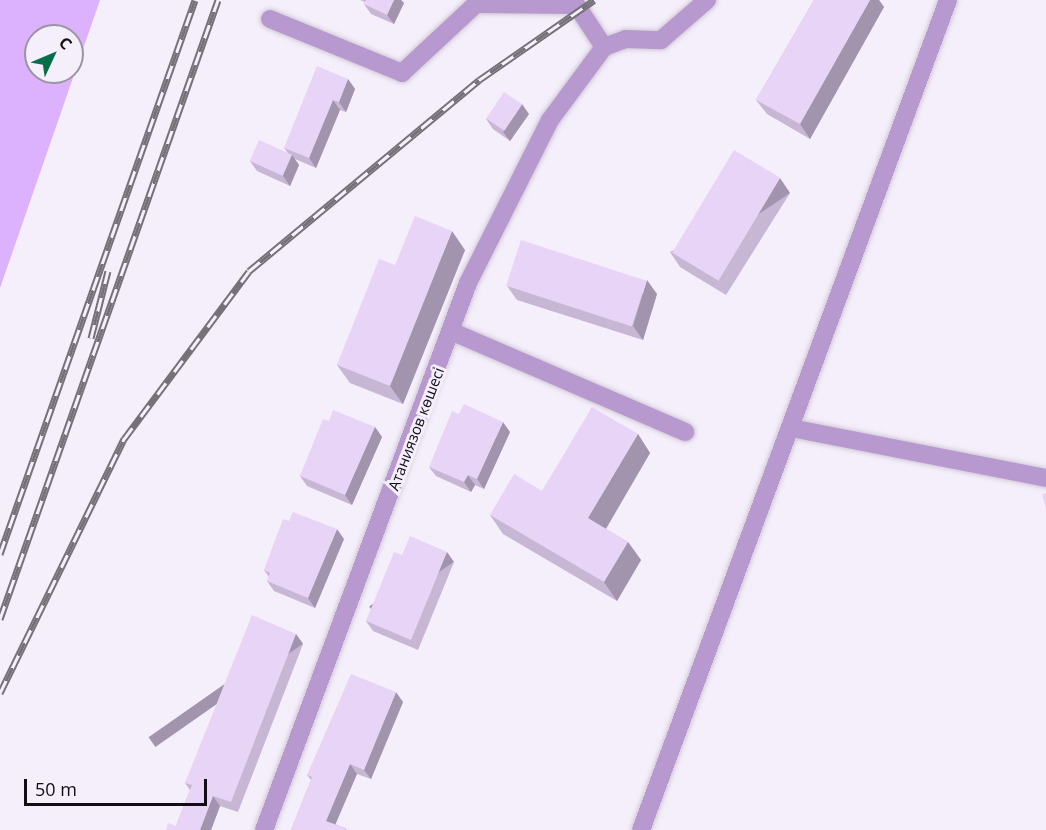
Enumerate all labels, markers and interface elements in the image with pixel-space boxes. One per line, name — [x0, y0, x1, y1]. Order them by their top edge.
north arrow — [24, 24, 84, 84]
text: С — [54, 32, 77, 54]
street label: Атаниязов көшесі — [384, 365, 448, 493]
scale bar — [27, 767, 210, 805]
text: 50 m — [35, 777, 77, 801]

